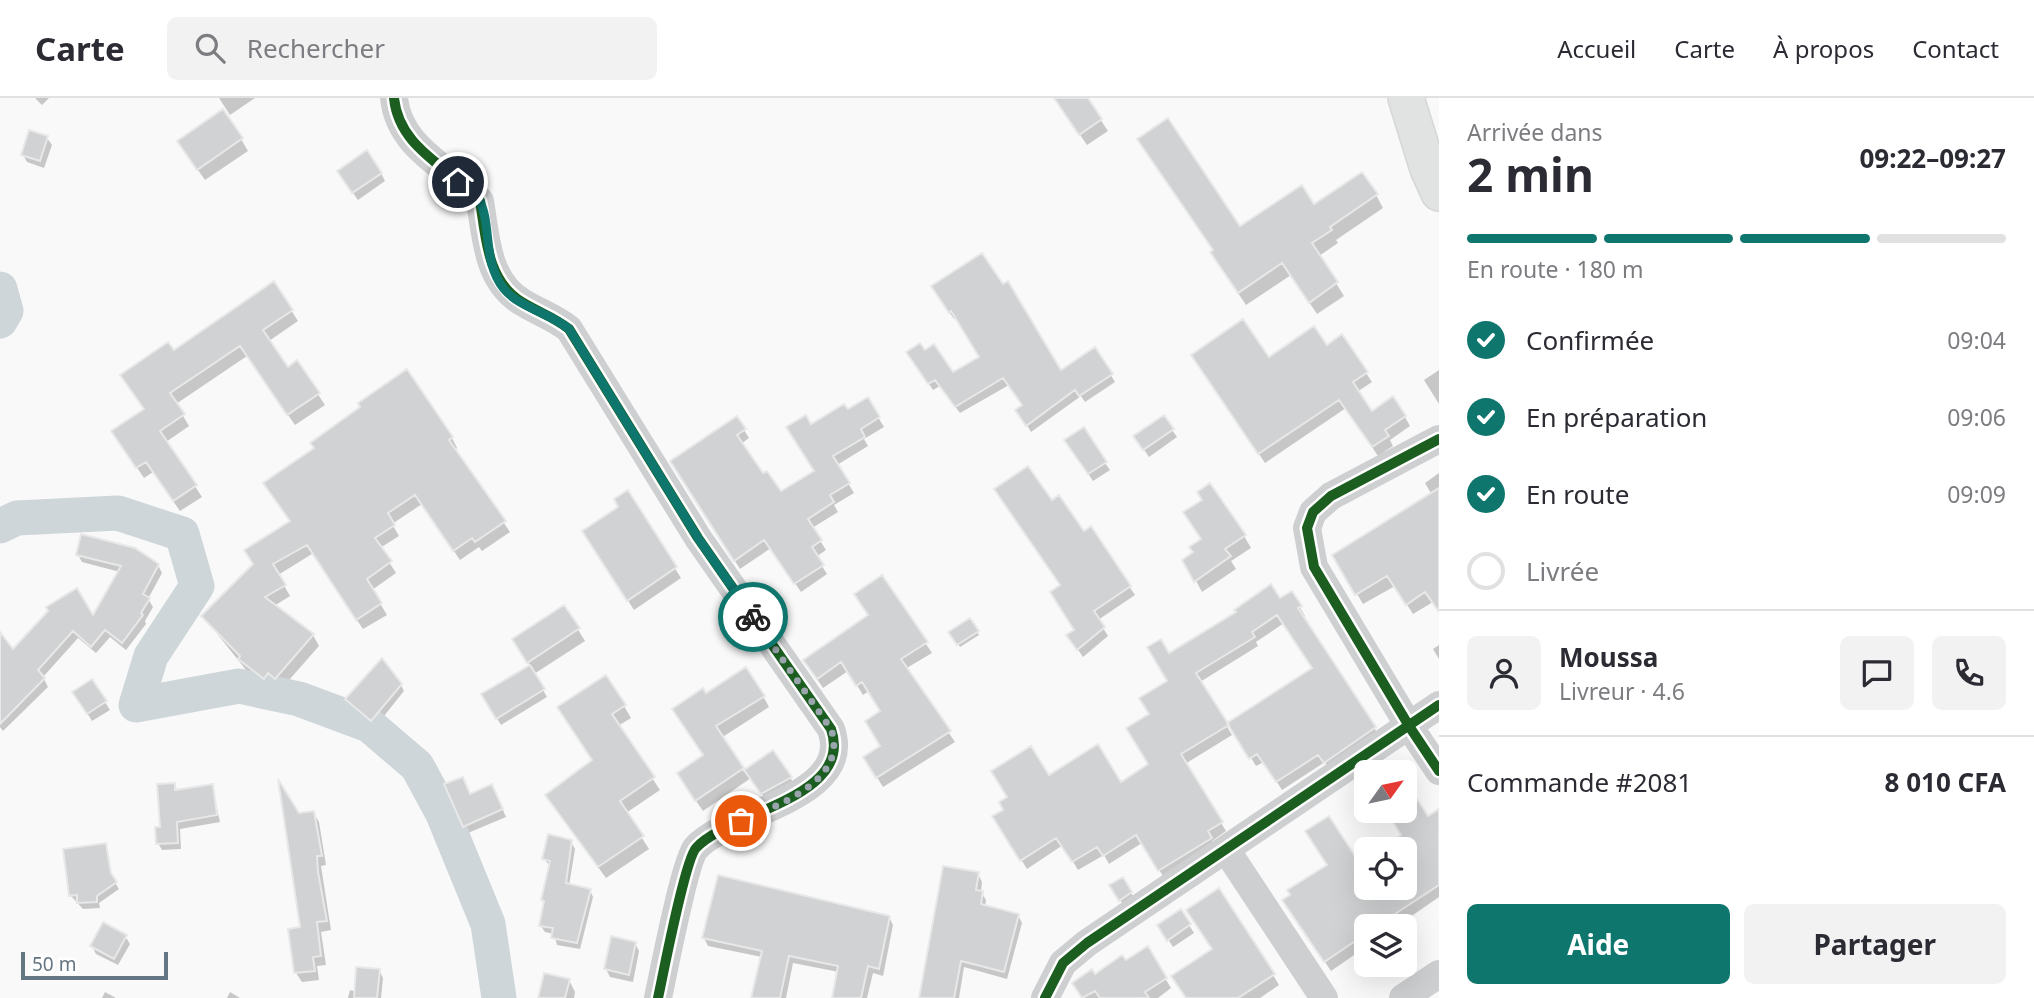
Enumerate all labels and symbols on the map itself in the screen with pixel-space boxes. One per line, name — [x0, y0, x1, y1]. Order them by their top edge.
pin — [428, 152, 488, 212]
courier — [718, 582, 788, 652]
north arrow — [1354, 760, 1418, 822]
pin — [711, 791, 771, 851]
scale bar — [21, 949, 168, 981]

